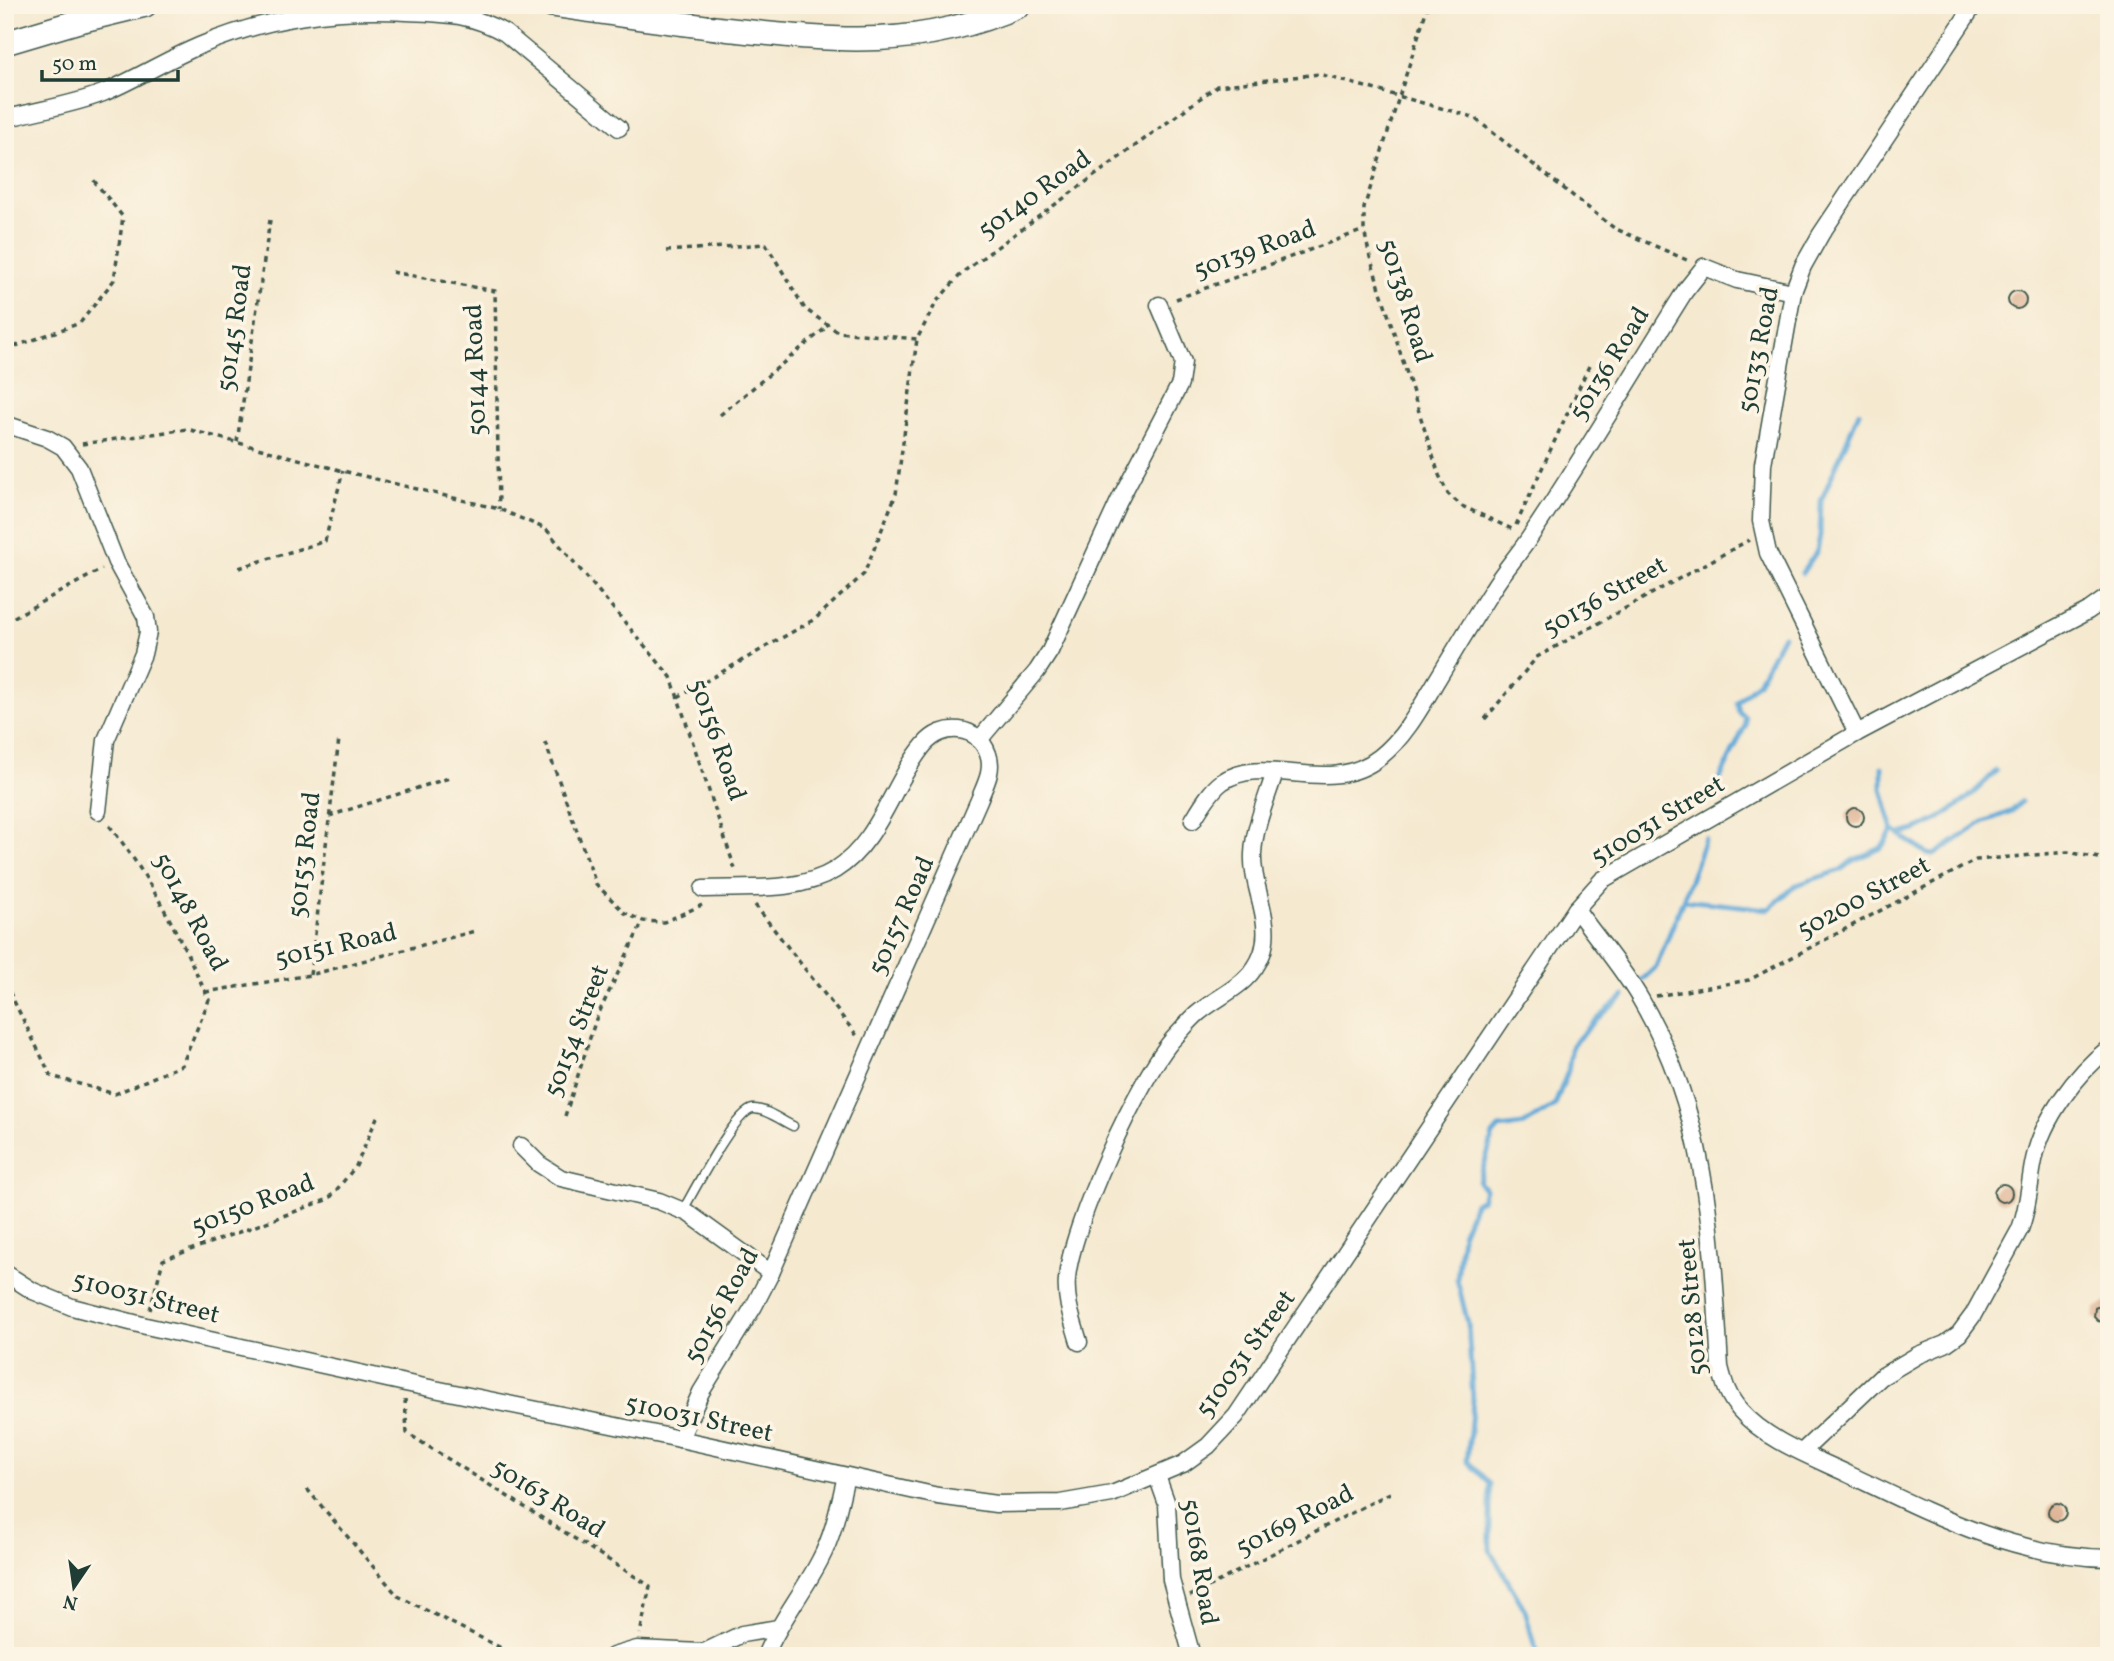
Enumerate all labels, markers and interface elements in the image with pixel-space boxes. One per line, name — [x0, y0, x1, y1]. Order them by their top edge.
scale bar — [42, 38, 178, 82]
text: 50 m — [52, 50, 97, 79]
street label: 50140 Road — [971, 142, 1099, 248]
street label: 50139 Road — [1189, 211, 1321, 289]
street label: 50138 Road — [1369, 234, 1441, 368]
street label: 50145 Road — [208, 262, 262, 394]
street label: 50133 Road — [1729, 284, 1789, 416]
street label: 50136 Road — [1561, 300, 1659, 428]
street label: 50144 Road — [456, 303, 496, 437]
street label: 50136 Street — [1536, 548, 1674, 646]
street label: 50156 Road — [679, 674, 755, 806]
street label: 510031 Street — [1584, 767, 1732, 875]
street label: 50153 Road — [279, 790, 331, 920]
street label: 50148 Road — [144, 846, 236, 978]
street label: 50200 Street — [1791, 848, 1937, 948]
street label: 50157 Road — [860, 851, 944, 981]
street label: 50151 Road — [271, 914, 401, 978]
street label: 50154 Street — [535, 960, 619, 1102]
street label: 50150 Road — [186, 1165, 320, 1245]
street label: 50128 Street — [1669, 1237, 1717, 1377]
street label: 50156 Road — [675, 1242, 769, 1370]
street label: 510031 Street — [69, 1262, 223, 1334]
street label: 510031 Street — [1187, 1283, 1305, 1425]
street label: 510031 Street — [622, 1386, 776, 1452]
street label: 50163 Road — [484, 1450, 612, 1548]
street label: 50169 Road — [1230, 1476, 1360, 1566]
street label: 50168 Road — [1171, 1496, 1227, 1628]
north arrow — [38, 1552, 108, 1622]
text: N — [61, 1587, 80, 1616]

